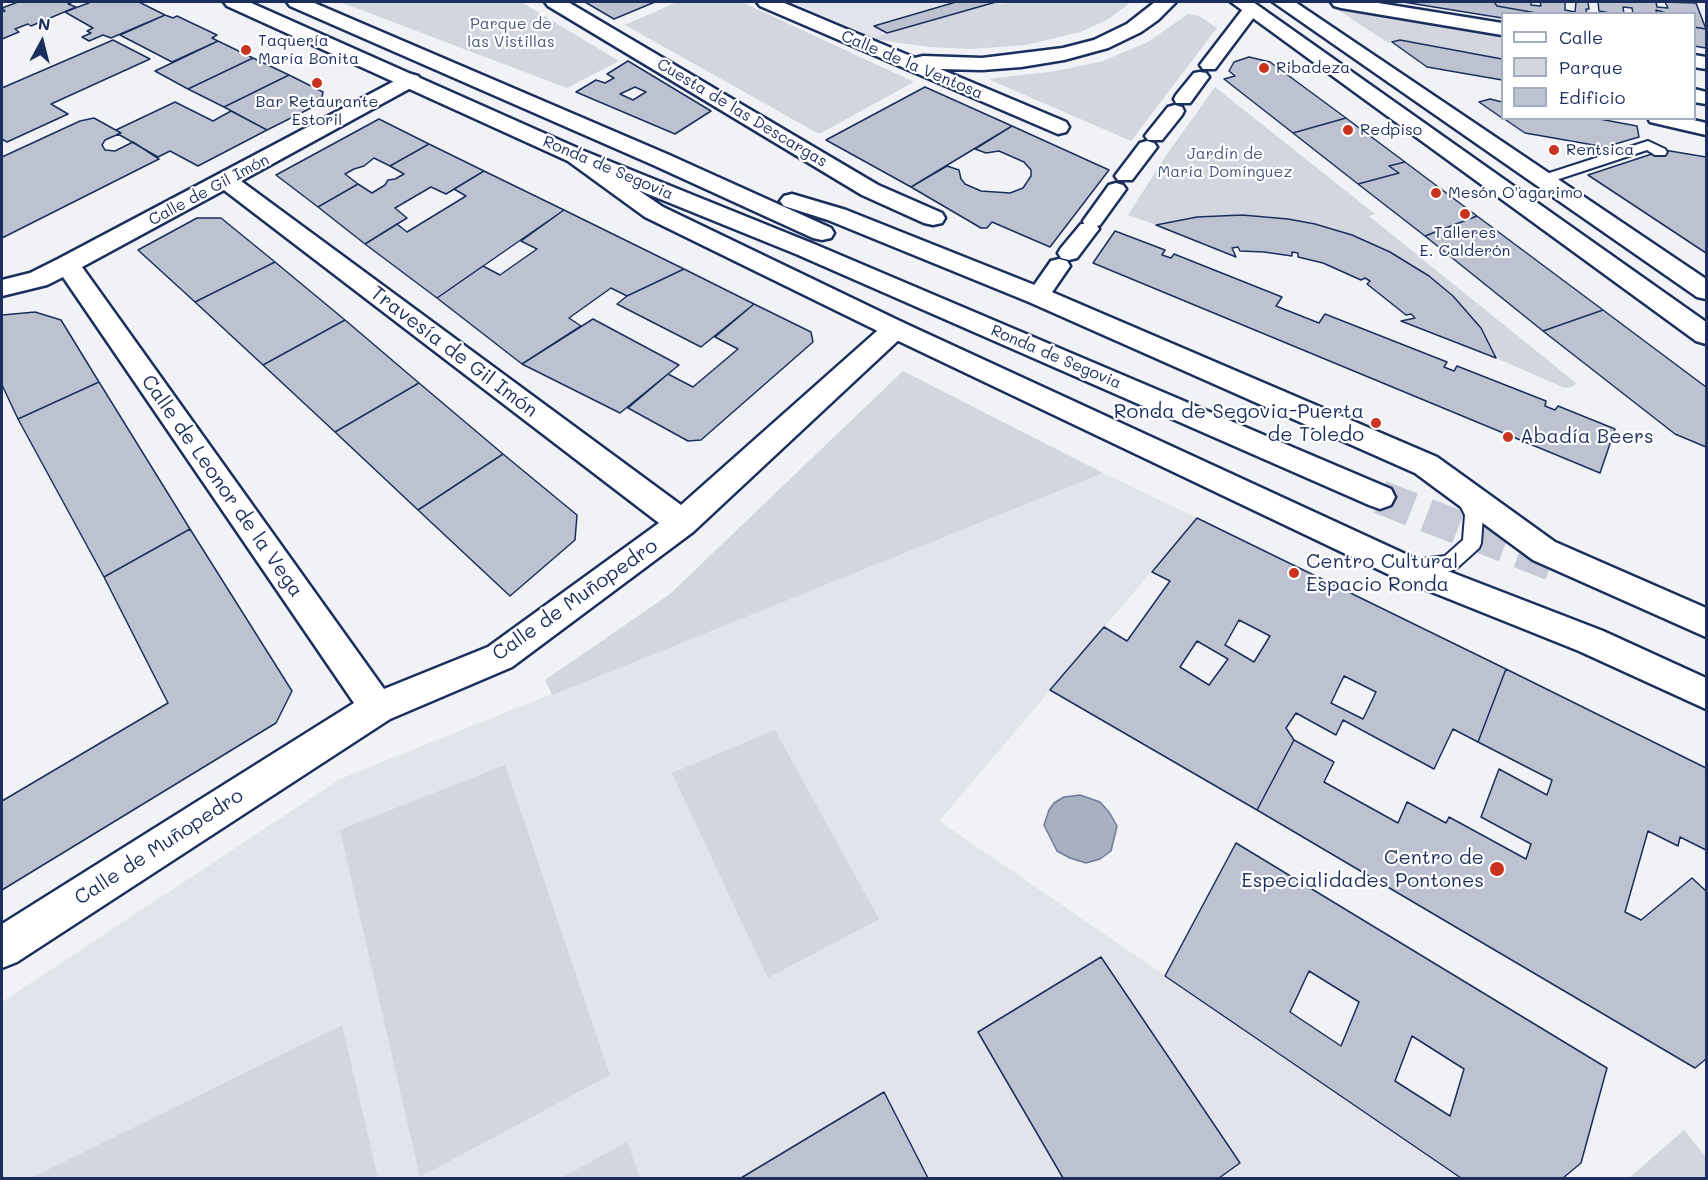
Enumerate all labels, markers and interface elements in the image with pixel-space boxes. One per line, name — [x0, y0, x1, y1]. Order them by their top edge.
north arrow — [12, 12, 72, 72]
text: N — [37, 12, 52, 35]
legend — [1501, 12, 1696, 120]
park label: Parque de las Vistillas — [467, 14, 555, 52]
text: Calle — [1559, 25, 1603, 49]
street label: Calle de la Ventosa — [838, 26, 986, 104]
place label: Taquería María Bonita — [258, 31, 359, 69]
marker: Taquería María Bonita — [239, 43, 253, 57]
street label: Cuesta de las Descargas — [653, 55, 831, 171]
text: Parque — [1559, 55, 1623, 79]
place label: Ribadeza — [1276, 58, 1350, 78]
marker: Ribadeza — [1257, 61, 1271, 75]
marker: Bar Retaurante Estoril — [310, 76, 324, 90]
text: Edificio — [1559, 85, 1626, 109]
place label: Bar Retaurante Estoril — [256, 92, 378, 130]
place label: Redpiso — [1360, 120, 1422, 140]
marker: Redpiso — [1341, 123, 1355, 137]
street label: Ronda de Segovia — [540, 132, 676, 204]
place label: Rentsica — [1566, 140, 1634, 160]
marker: Rentsica — [1547, 143, 1561, 157]
park label: Jardín de María Domínguez — [1158, 144, 1292, 182]
street label: Calle de Gil Imón — [146, 150, 272, 230]
place label: Mesón O'agarimo — [1448, 183, 1582, 203]
marker: Mesón O'agarimo — [1429, 186, 1443, 200]
marker: Talleres E. Calderón — [1458, 207, 1472, 221]
place label: Talleres E. Calderón — [1420, 223, 1510, 261]
street label: Travesía de Gil Imón — [366, 281, 542, 423]
street label: Ronda de Segovia — [988, 321, 1124, 393]
street label: Calle de Leonor de la Vega — [136, 370, 308, 602]
place label: Ronda de Segovia-Puerta de Toledo — [1114, 400, 1364, 447]
marker: Ronda de Segovia-Puerta de Toledo — [1369, 416, 1383, 430]
place label: Abadía Beers — [1520, 425, 1654, 449]
marker: Abadía Beers — [1501, 430, 1515, 444]
street label: Calle de Muñopedro — [488, 534, 662, 666]
place label: Centro Cultural Espacio Ronda — [1306, 550, 1458, 597]
marker: Centro Cultural Espacio Ronda — [1287, 566, 1301, 580]
street label: Calle de Muñopedro — [70, 784, 248, 910]
place label: Centro de Especialidades Pontones — [1241, 846, 1484, 893]
marker: Centro de Especialidades Pontones — [1488, 860, 1506, 878]

